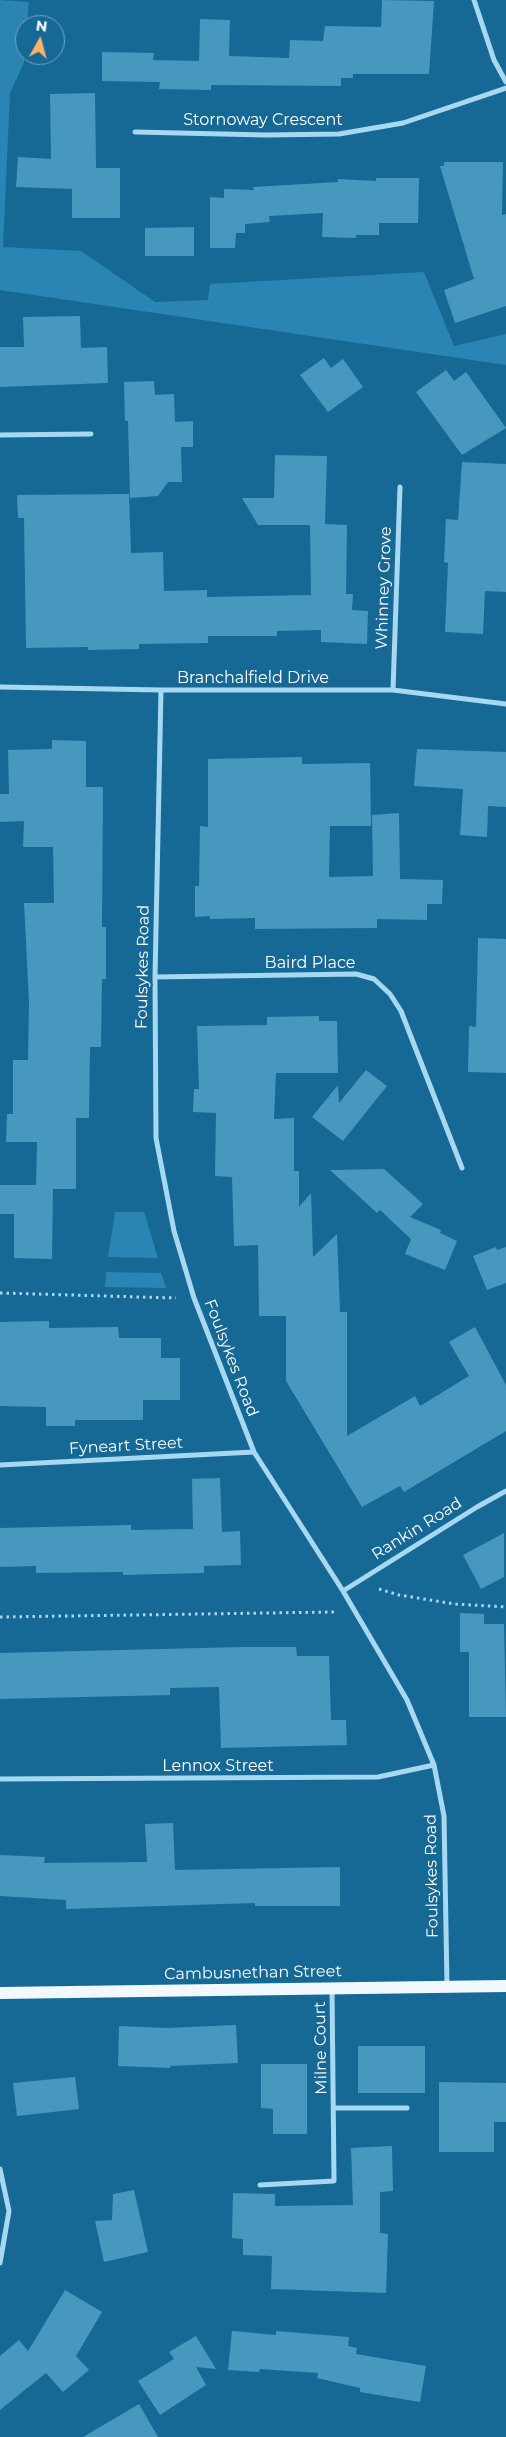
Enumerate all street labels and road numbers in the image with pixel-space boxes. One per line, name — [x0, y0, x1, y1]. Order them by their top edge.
street label: Stornoway Crescent — [183, 110, 343, 130]
street label: Whinney Grove — [372, 526, 396, 650]
street label: Branchalfield Drive — [177, 668, 329, 688]
street label: Foulsykes Road — [132, 905, 154, 1029]
street label: Baird Place — [265, 953, 355, 973]
street label: Foulsykes Road — [200, 1297, 262, 1419]
street label: Fyneart Street — [68, 1433, 184, 1459]
street label: Rankin Road — [368, 1494, 466, 1564]
street label: Lennox Street — [162, 1756, 274, 1776]
street label: Foulsykes Road — [421, 1814, 443, 1938]
street label: Cambusnethan Street — [164, 1962, 342, 1984]
street label: Milne Court — [311, 2001, 331, 2095]

